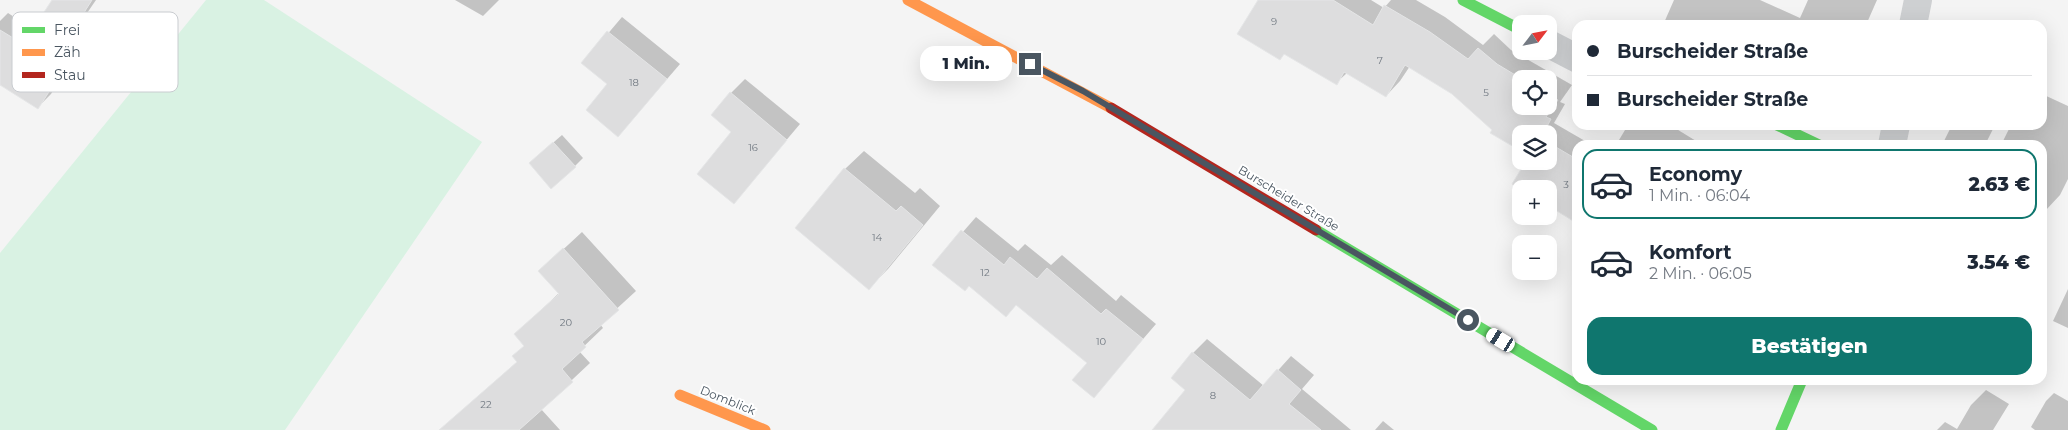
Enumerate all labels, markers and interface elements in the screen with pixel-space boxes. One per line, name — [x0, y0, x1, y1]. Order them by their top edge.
legend — [12, 12, 178, 92]
house number: 9 — [1271, 15, 1277, 28]
north arrow — [1512, 15, 1558, 60]
map controls — [1512, 15, 1557, 280]
text: Frei — [54, 21, 80, 39]
text: Burscheider Straße — [1617, 40, 1808, 63]
text: Zäh — [54, 43, 81, 61]
callout: 1 Min. — [920, 46, 1012, 82]
route end — [1019, 53, 1041, 75]
text: 1 Min. — [942, 54, 990, 73]
house number: 7 — [1377, 54, 1383, 67]
text: Stau — [54, 66, 86, 84]
button: locate — [1512, 70, 1557, 115]
house number: 18 — [629, 76, 639, 89]
house number: 5 — [1483, 86, 1489, 99]
text: Burscheider Straße — [1617, 88, 1808, 111]
button: layers — [1512, 125, 1557, 170]
house number: 16 — [748, 141, 758, 154]
street label: Burscheider Straße — [1236, 162, 1342, 234]
icon: car — [1589, 162, 1634, 207]
text: Economy — [1649, 163, 1742, 186]
text: 2.63 € — [1968, 173, 2030, 196]
house number: 3 — [1563, 178, 1569, 191]
button: + — [1512, 180, 1557, 225]
text: 1 Min. · 06:04 — [1649, 186, 1750, 205]
house number: 14 — [872, 231, 882, 244]
button: − — [1512, 235, 1557, 280]
icon: car — [1589, 240, 1634, 285]
text: Komfort — [1649, 241, 1731, 264]
text: 3.54 € — [1967, 251, 2030, 274]
text: 2 Min. · 06:05 — [1649, 264, 1752, 283]
house number: 12 — [980, 266, 990, 279]
route start — [1457, 309, 1479, 331]
house number: 20 — [560, 316, 573, 329]
button: Bestätigen — [1587, 317, 2032, 375]
car — [1484, 326, 1517, 354]
house number: 10 — [1096, 335, 1106, 348]
street label: Domblick — [698, 382, 759, 418]
house number: 8 — [1210, 389, 1216, 402]
house number: 22 — [480, 398, 492, 411]

